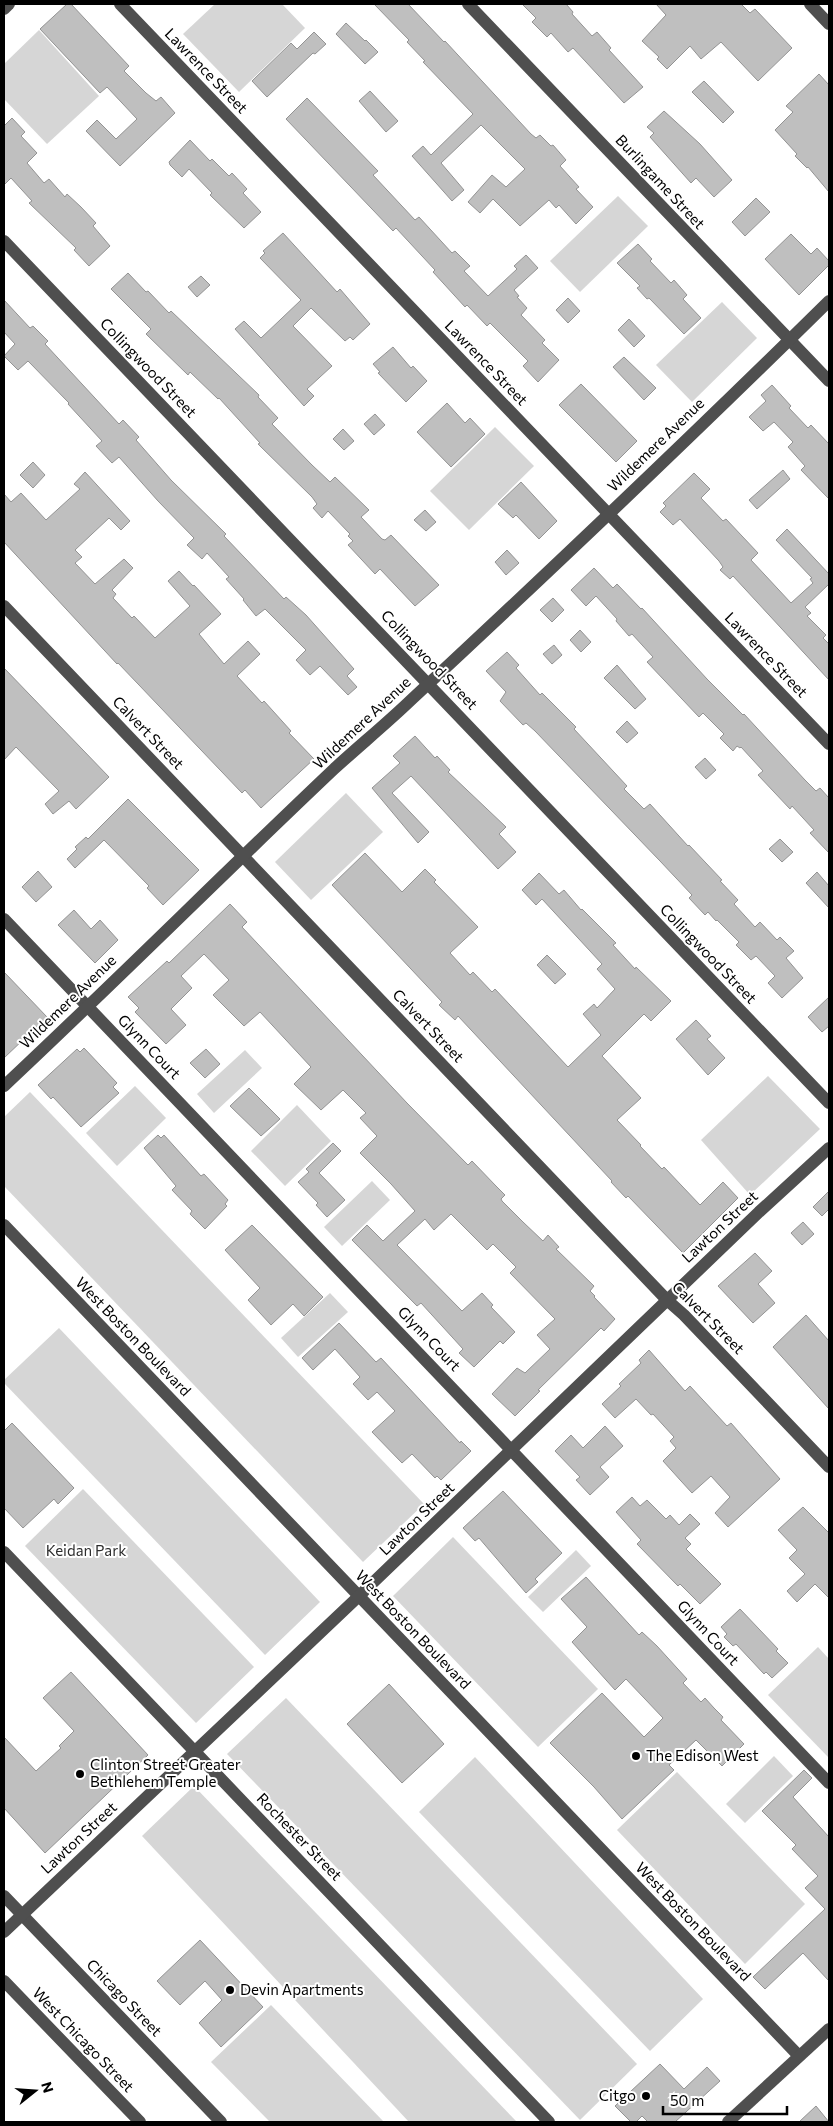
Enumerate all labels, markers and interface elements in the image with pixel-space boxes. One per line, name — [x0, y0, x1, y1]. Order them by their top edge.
street label: Lawrence Street — [162, 24, 252, 117]
street label: Burlingame Street — [612, 130, 709, 232]
street label: Collingwood Street — [97, 314, 201, 421]
street label: Lawrence Street — [442, 316, 532, 409]
street label: Wildemere Avenue — [603, 394, 707, 495]
street label: Collingwood Street — [378, 606, 482, 713]
street label: Lawrence Street — [722, 608, 812, 701]
street label: Wildemere Avenue — [309, 672, 414, 772]
street label: Calvert Street — [109, 692, 188, 773]
street label: Collingwood Street — [657, 900, 761, 1007]
street label: Wildemere Avenue — [15, 951, 119, 1052]
street label: Calvert Street — [389, 985, 468, 1066]
street label: Glynn Court — [115, 1010, 185, 1082]
street label: Lawton Street — [678, 1187, 761, 1266]
street label: West Boston Boulevard — [72, 1273, 195, 1399]
street label: Calvert Street — [669, 1277, 749, 1357]
street label: Glynn Court — [395, 1302, 465, 1374]
street label: Lawton Street — [375, 1478, 457, 1558]
park label: Keidan Park — [46, 1541, 126, 1559]
street label: West Boston Boulevard — [352, 1566, 475, 1692]
street label: Glynn Court — [674, 1596, 743, 1669]
place label: The Edison West — [646, 1746, 759, 1764]
marker: The Edison West — [630, 1750, 642, 1762]
place label: Clinton Street Greater Bethlehem Temple — [90, 1755, 241, 1790]
marker: Clinton Street Greater Bethlehem Temple — [74, 1768, 86, 1780]
street label: Rochester Street — [253, 1789, 346, 1884]
street label: Lawton Street — [37, 1798, 120, 1877]
street label: West Boston Boulevard — [632, 1858, 755, 1984]
street label: Chicago Street — [83, 1955, 166, 2040]
place label: Devin Apartments — [240, 1980, 364, 1998]
street label: West Chicago Street — [29, 1983, 138, 2095]
marker: Devin Apartments — [224, 1984, 236, 1996]
north arrow — [10, 2066, 60, 2116]
text: N — [38, 2080, 58, 2095]
scale bar — [663, 2084, 787, 2116]
place label: Citgo — [599, 2086, 636, 2104]
marker: Citgo — [640, 2090, 652, 2102]
text: 50 m — [670, 2091, 704, 2109]

